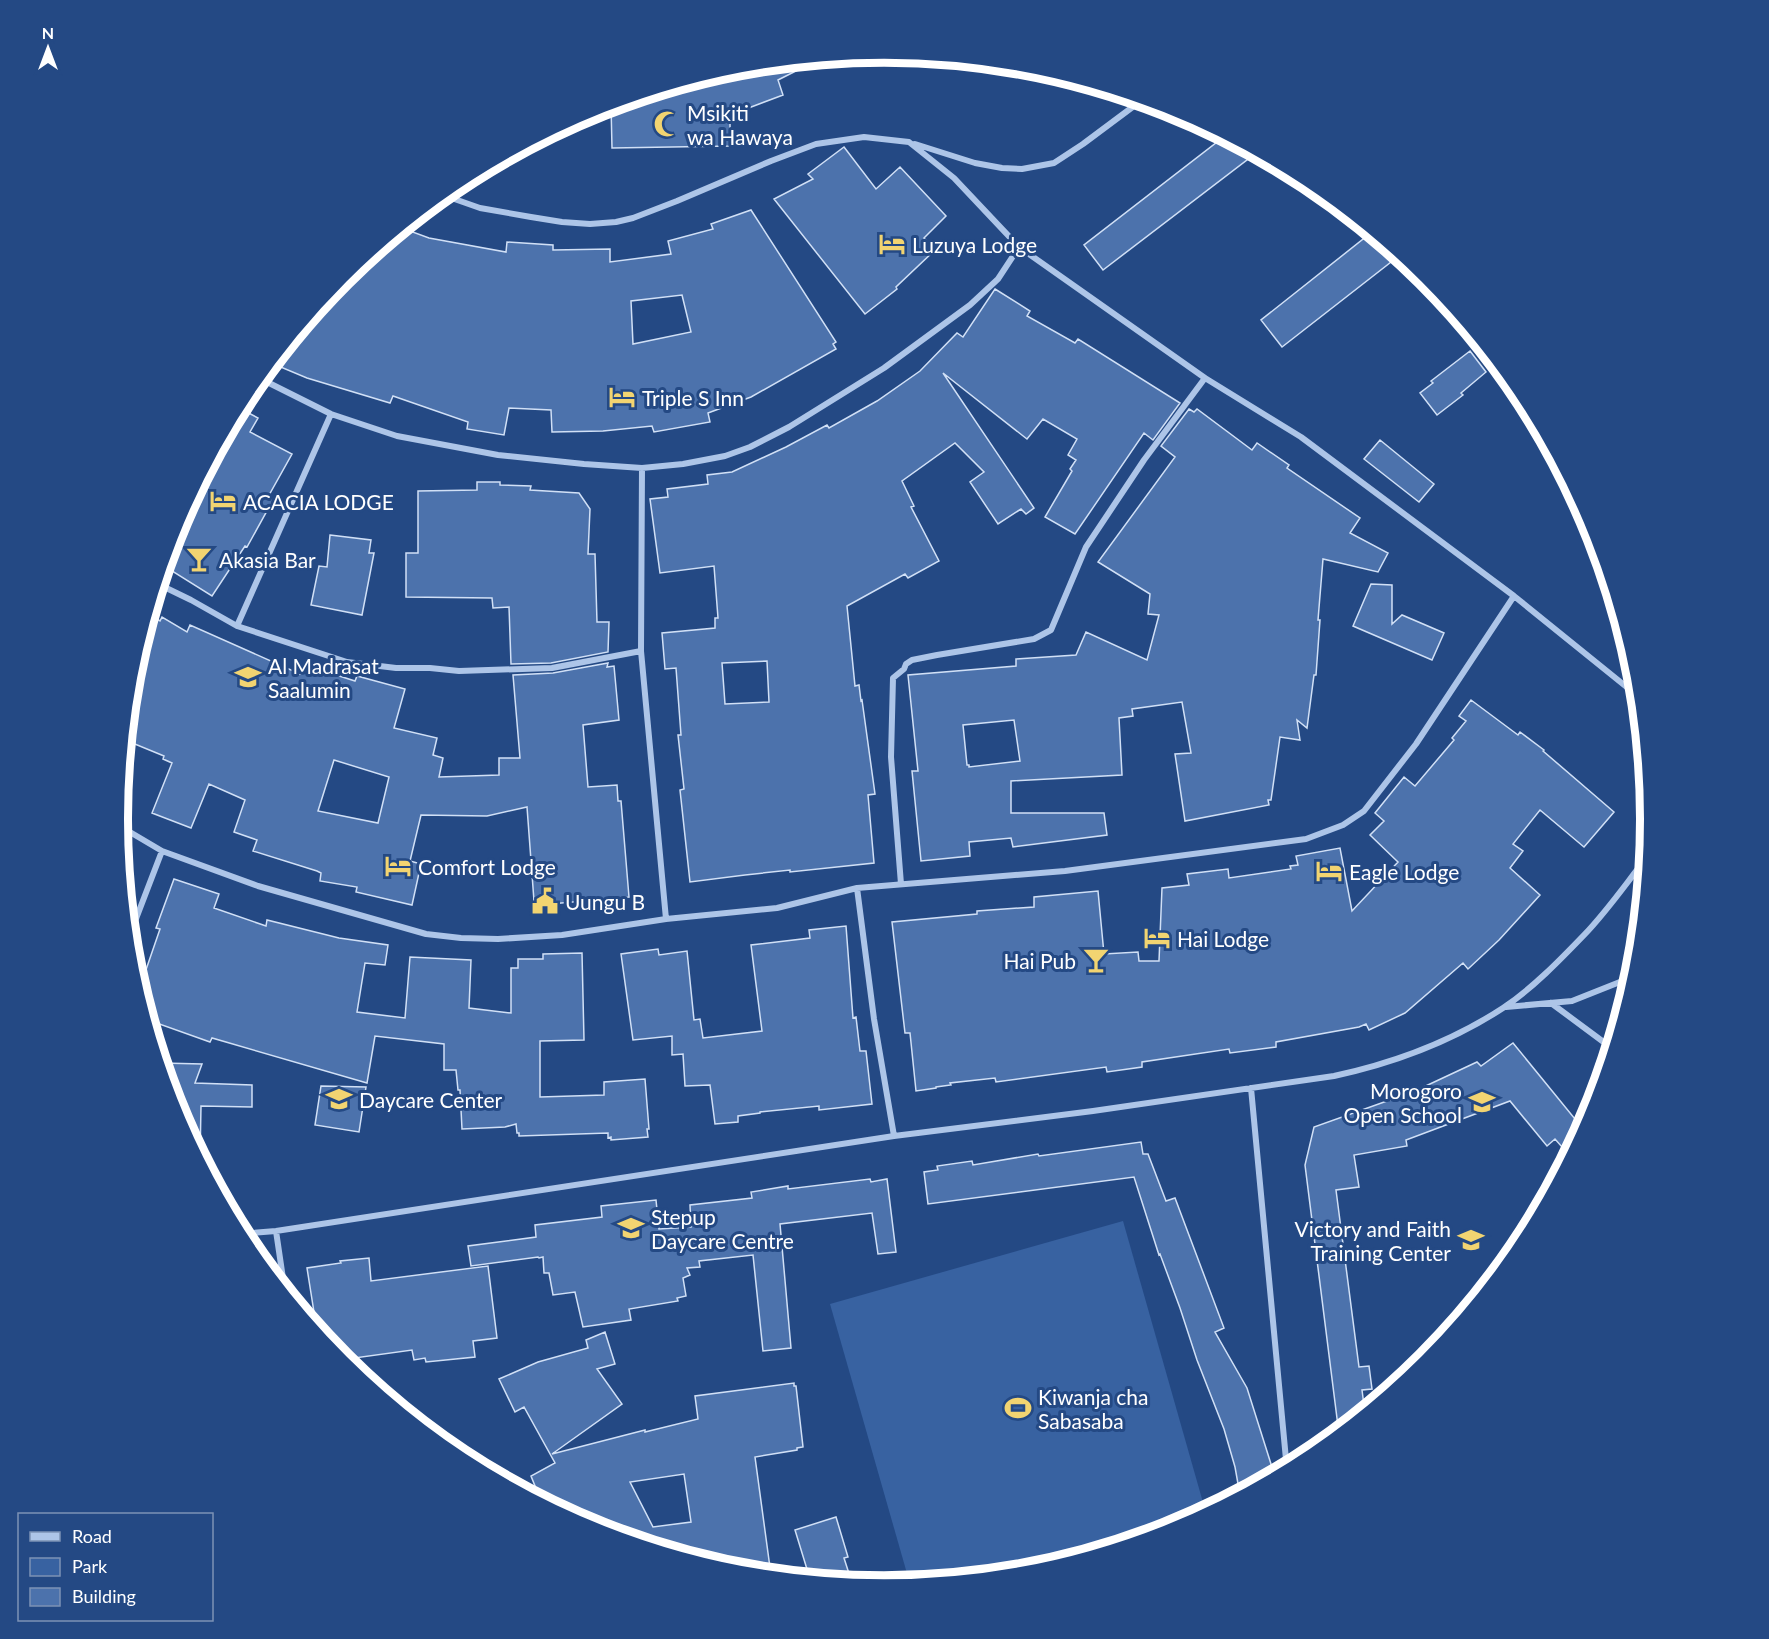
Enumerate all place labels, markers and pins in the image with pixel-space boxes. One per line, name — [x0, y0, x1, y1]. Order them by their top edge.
place label: Msikiti wa Hawaya — [687, 100, 793, 149]
mosque icon: Msikiti wa Hawaya — [652, 109, 682, 139]
hotel icon: Luzuya Lodge — [877, 229, 907, 259]
place label: Luzuya Lodge — [912, 232, 1037, 257]
hotel icon: Triple S Inn — [607, 382, 637, 412]
place label: Triple S Inn — [642, 385, 744, 410]
hotel icon: ACACIA LODGE — [208, 486, 238, 516]
place label: ACACIA LODGE — [243, 489, 394, 514]
bar icon: Akasia Bar — [184, 544, 214, 574]
place label: Akasia Bar — [219, 547, 316, 572]
place label: Al Madrasat Saalumin — [268, 653, 379, 702]
school or university icon: Al Madrasat Saalumin — [233, 662, 263, 692]
hotel icon: Comfort Lodge — [383, 851, 413, 881]
place label: Comfort Lodge — [418, 854, 556, 879]
hotel icon: Eagle Lodge — [1314, 856, 1344, 886]
place label: Eagle Lodge — [1349, 859, 1459, 884]
public building icon: Uungu B — [530, 886, 560, 916]
place label: Uungu B — [565, 889, 645, 914]
hotel icon: Hai Lodge — [1142, 923, 1172, 953]
place label: Hai Lodge — [1177, 926, 1269, 951]
bar icon: Hai Pub — [1081, 945, 1111, 975]
place label: Hai Pub — [1003, 948, 1076, 973]
place label: Morogoro Open School — [1344, 1078, 1462, 1127]
school or university icon: Daycare Center — [324, 1084, 354, 1114]
place label: Daycare Center — [359, 1087, 503, 1112]
school or university icon: Morogoro Open School — [1467, 1087, 1497, 1117]
place label: Stepup Daycare Centre — [651, 1204, 794, 1253]
school or university icon: Stepup Daycare Centre — [616, 1213, 646, 1243]
place label: Victory and Faith Training Center — [1295, 1216, 1451, 1265]
school or university icon: Victory and Faith Training Center — [1456, 1225, 1486, 1255]
place label: Kiwanja cha Sabasaba — [1038, 1384, 1149, 1433]
sports icon: Kiwanja cha Sabasaba — [1003, 1393, 1033, 1423]

